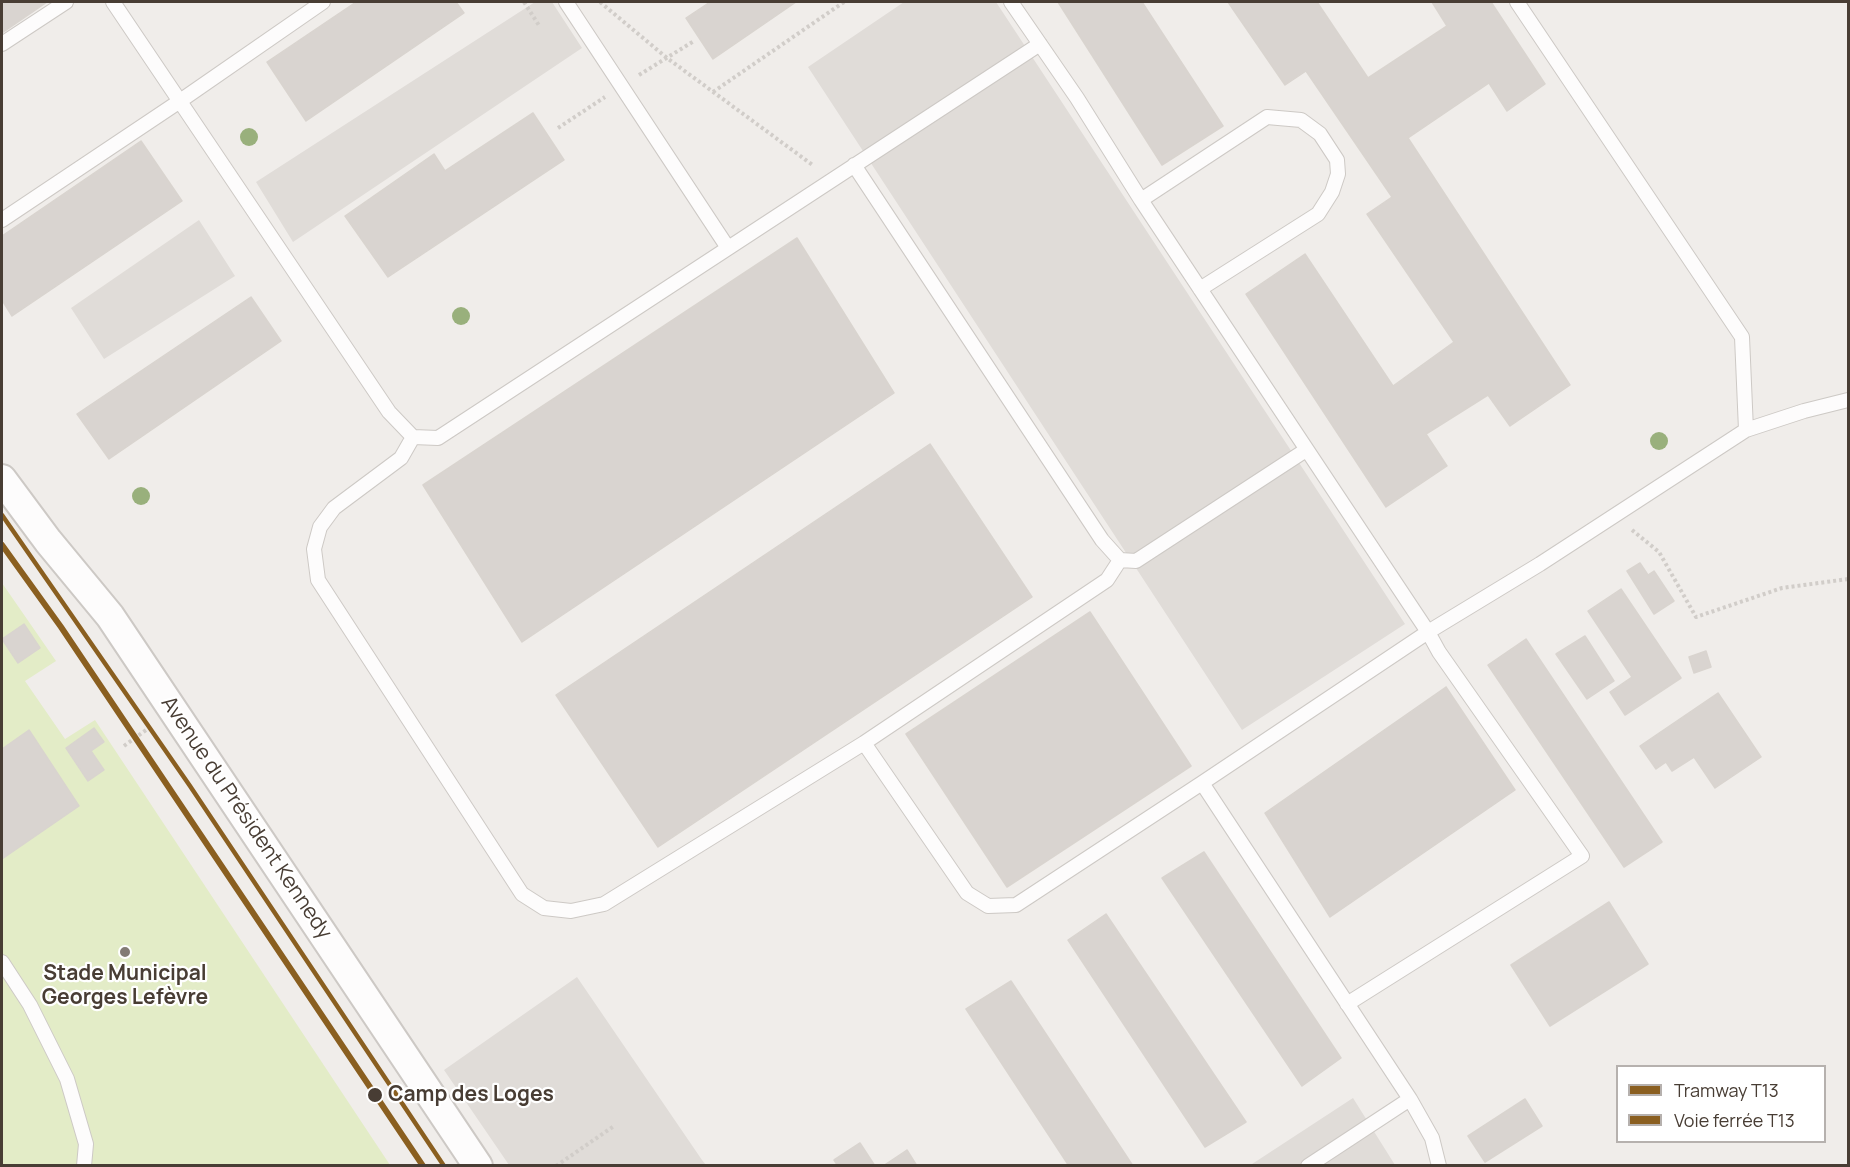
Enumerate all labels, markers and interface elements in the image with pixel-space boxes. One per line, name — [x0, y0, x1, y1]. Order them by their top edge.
street label: Avenue du Président Kennedy — [155, 692, 337, 944]
marker: Stade Municipal Georges Lefèvre — [118, 945, 132, 959]
place label: Stade Municipal Georges Lefèvre — [42, 961, 208, 1011]
legend — [1616, 1065, 1826, 1143]
text: Tramway T13 — [1674, 1078, 1779, 1102]
place label: Camp des Loges — [388, 1082, 554, 1108]
marker: Camp des Loges — [366, 1086, 384, 1104]
text: Voie ferrée T13 — [1674, 1108, 1795, 1132]

